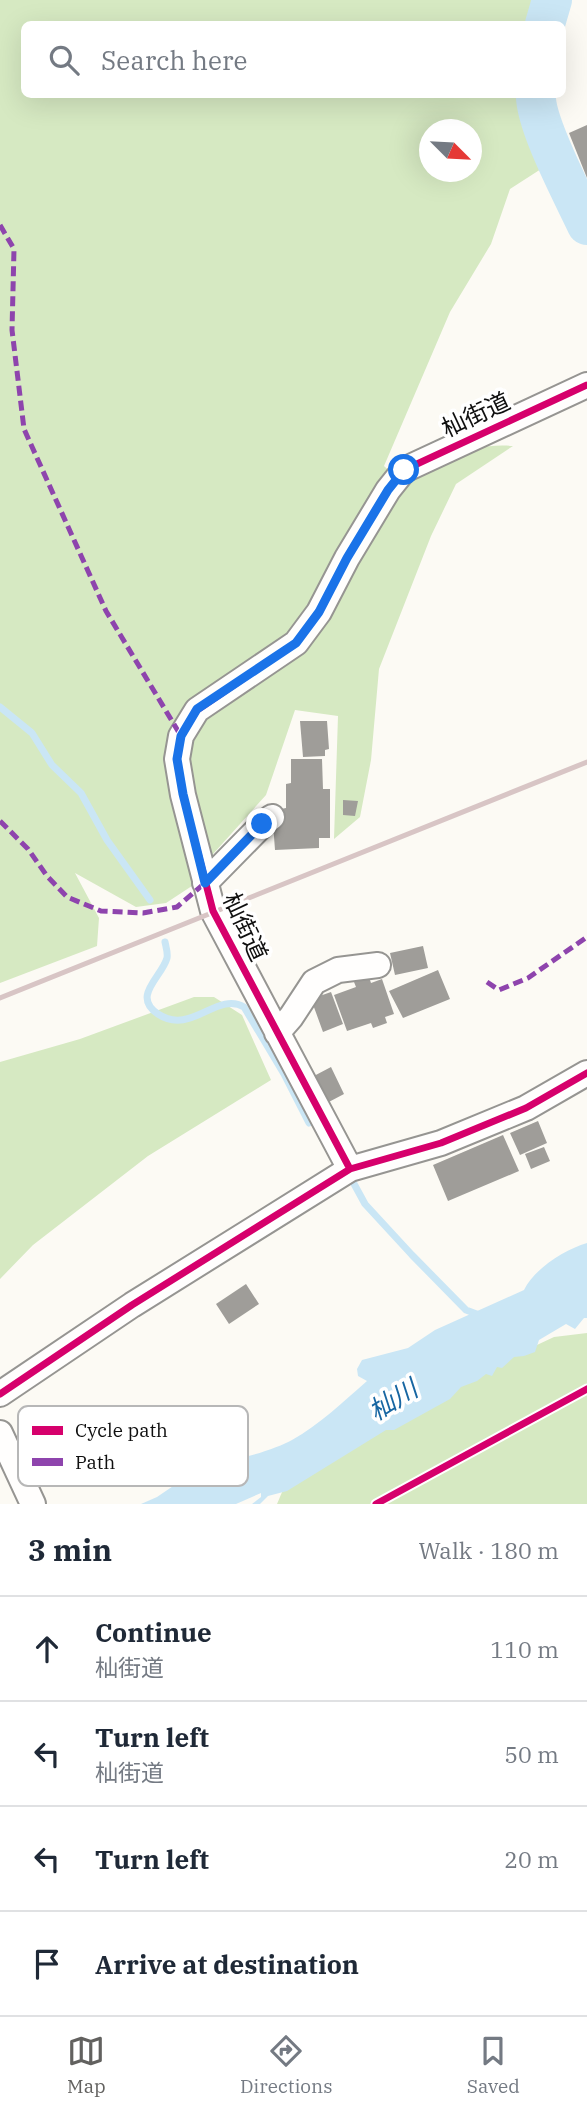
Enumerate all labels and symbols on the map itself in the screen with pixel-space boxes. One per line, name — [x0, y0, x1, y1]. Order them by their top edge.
north arrow — [419, 119, 482, 182]
street label: 杣街道 — [436, 384, 515, 444]
route start — [388, 454, 419, 485]
route end — [246, 808, 277, 839]
street label: 杣街道 — [216, 887, 276, 966]
water label: 杣川 — [361, 1369, 426, 1427]
legend — [18, 1406, 248, 1486]
text: Cycle path — [75, 1418, 168, 1442]
text: Path — [75, 1450, 115, 1474]

